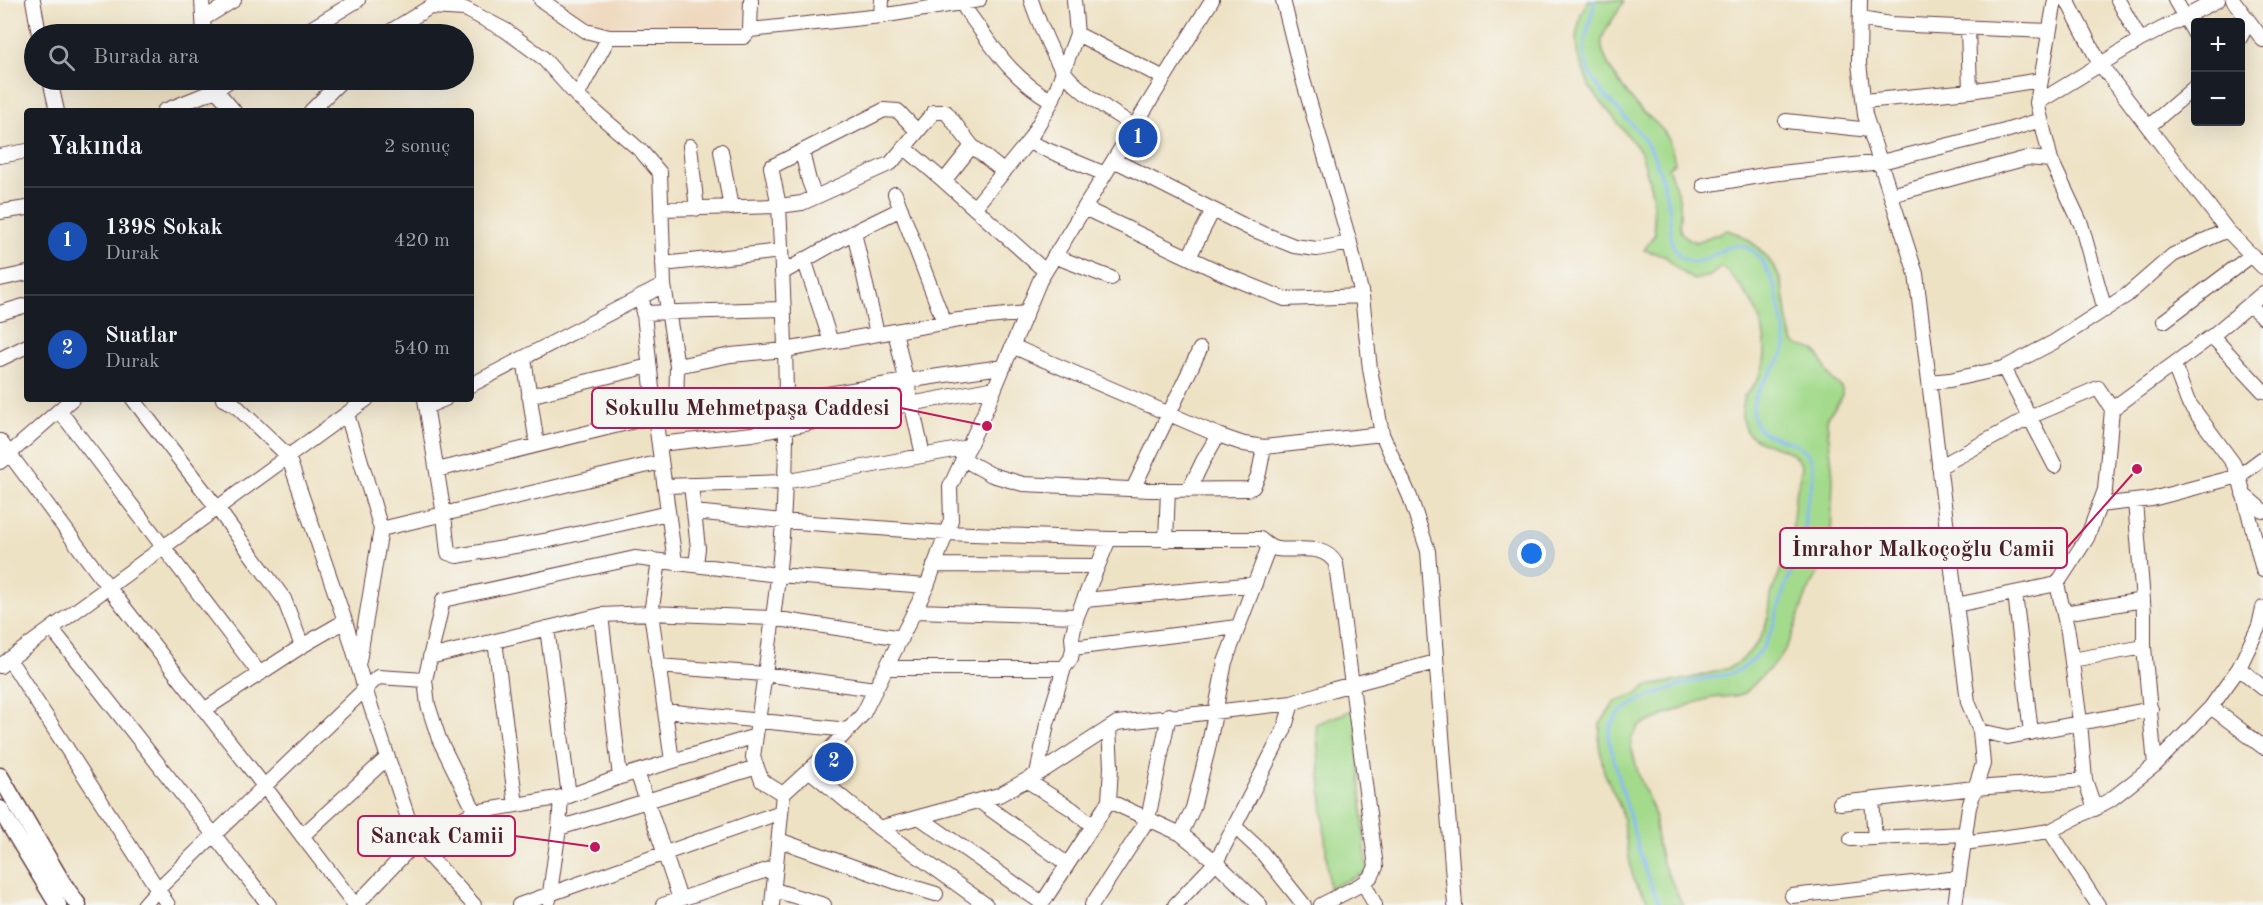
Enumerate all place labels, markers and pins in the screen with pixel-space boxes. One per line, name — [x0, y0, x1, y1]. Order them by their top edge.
pin: 1 — [1118, 116, 1158, 160]
callout: Sokullu Mehmetpaşa Caddesi — [592, 388, 901, 428]
callout: İmrahor Malkoçoğlu Camii — [1780, 528, 2067, 568]
pin: 2 — [814, 740, 854, 784]
callout: Sancak Camii — [358, 816, 515, 856]

